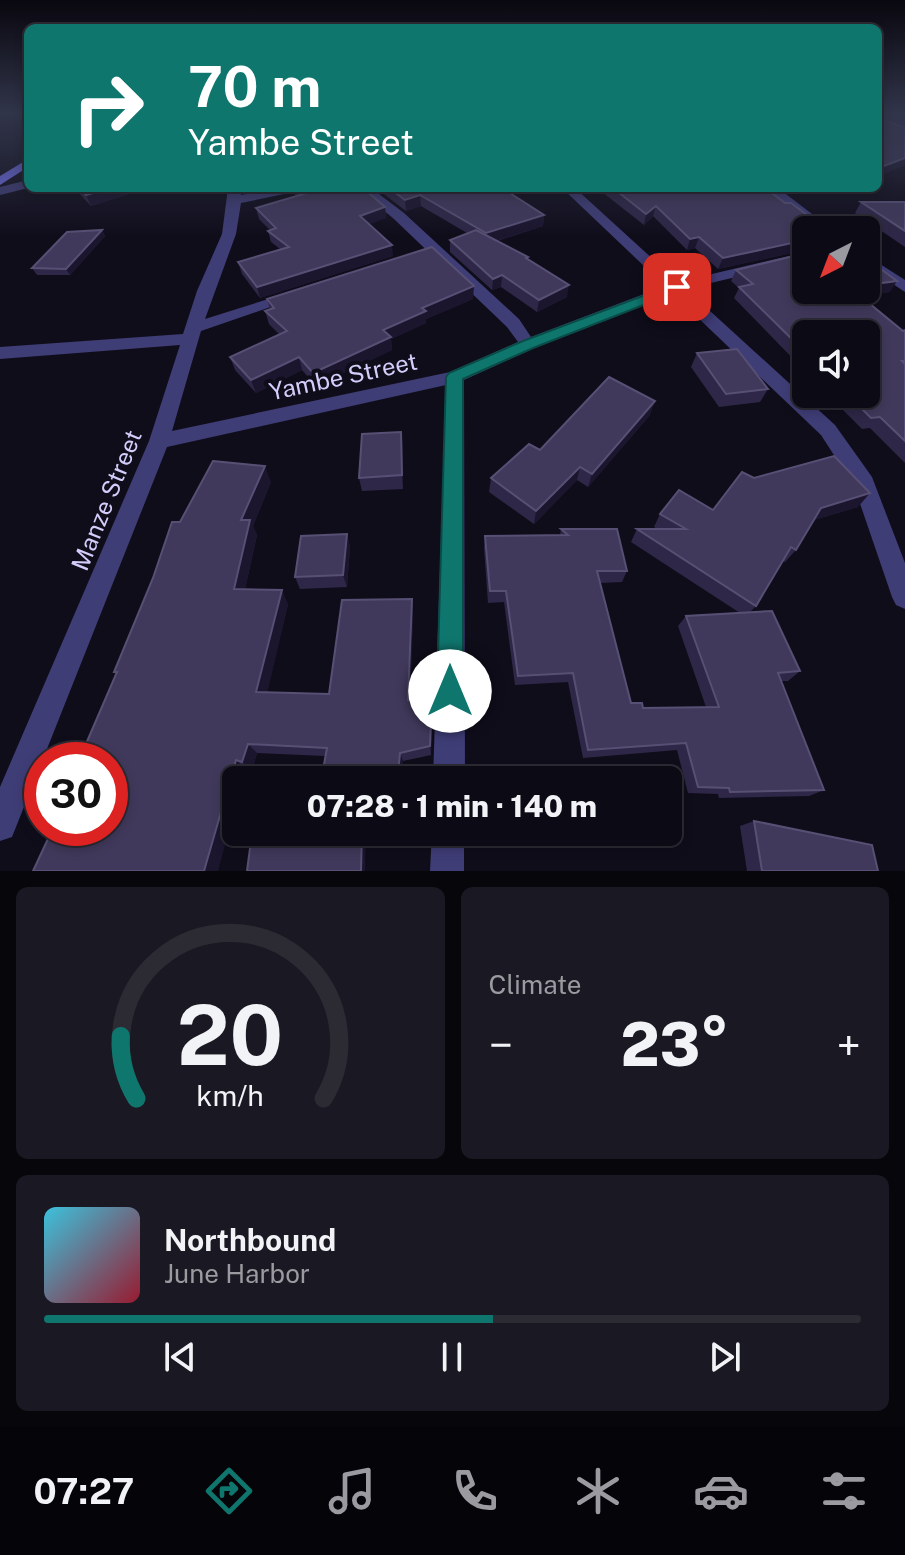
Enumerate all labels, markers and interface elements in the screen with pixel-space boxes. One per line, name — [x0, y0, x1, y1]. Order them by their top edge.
text: 70 m — [188, 54, 321, 120]
icon: right — [56, 56, 160, 160]
text: Yambe Street — [188, 121, 414, 163]
north arrow — [792, 216, 880, 304]
map controls — [792, 216, 880, 408]
pin — [643, 253, 711, 321]
icon: arrive — [655, 265, 699, 309]
button: sound — [792, 320, 880, 408]
street label: Yambe Street — [266, 347, 420, 405]
street label: Manze Street — [65, 426, 147, 574]
position arrow — [408, 649, 492, 733]
speed limit sign: 30 — [24, 742, 128, 846]
text: 07:28 · 1 min · 140 m — [307, 788, 597, 824]
text: Climate — [489, 969, 582, 1000]
text: 20 — [177, 986, 283, 1084]
text: 23° — [620, 1009, 729, 1080]
text: − — [489, 1019, 513, 1071]
text: + — [837, 1019, 861, 1071]
text: km/h — [197, 1079, 264, 1112]
text: Northbound — [164, 1222, 336, 1258]
text: June Harbor — [164, 1258, 310, 1289]
icon: previous — [158, 1335, 202, 1379]
icon: pause — [430, 1335, 474, 1379]
icon: next — [703, 1335, 747, 1379]
icon: directions — [201, 1463, 257, 1519]
icon: music — [324, 1463, 380, 1519]
icon: phone — [447, 1463, 503, 1519]
icon: climate — [570, 1463, 626, 1519]
icon: car — [693, 1463, 749, 1519]
icon: filters — [816, 1463, 872, 1519]
text: 07:27 — [33, 1470, 134, 1512]

